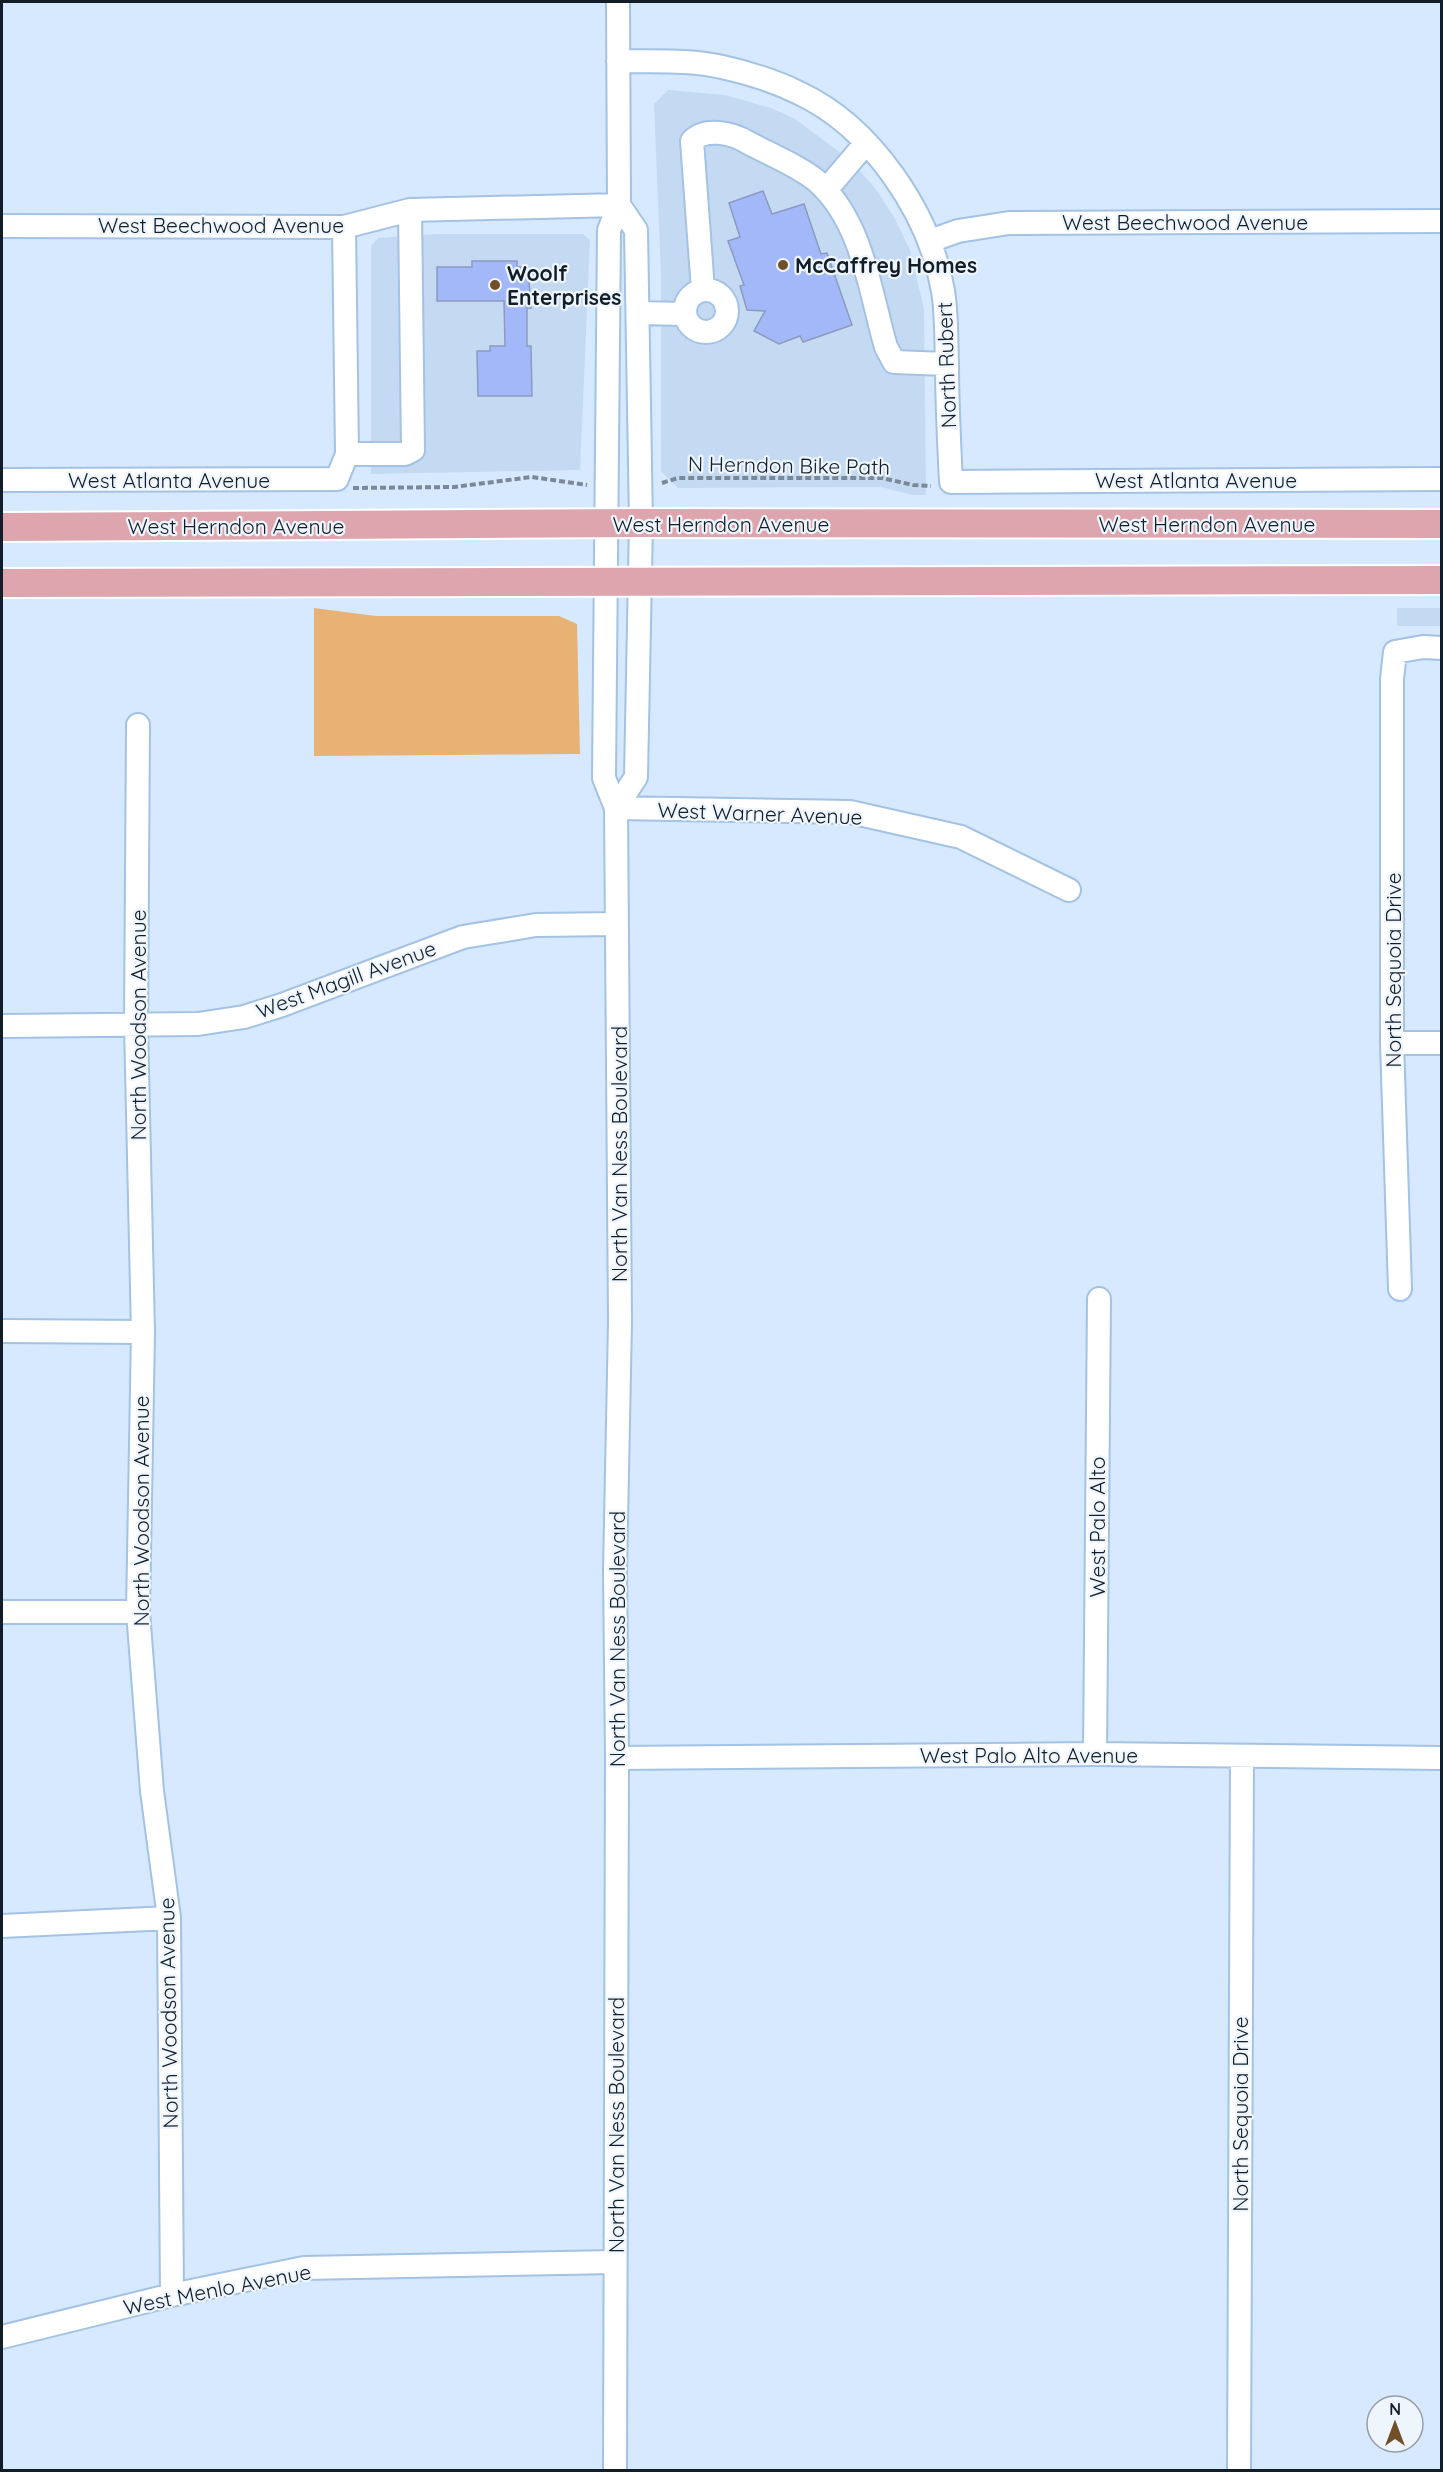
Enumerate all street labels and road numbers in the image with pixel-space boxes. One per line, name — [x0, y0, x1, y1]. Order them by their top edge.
street label: West Beechwood Avenue — [1062, 209, 1308, 235]
street label: West Beechwood Avenue — [98, 212, 344, 238]
street label: North Rubert — [931, 301, 961, 429]
street label: N Herndon Bike Path — [688, 450, 890, 480]
street label: West Atlanta Avenue — [68, 467, 270, 493]
street label: West Atlanta Avenue — [1095, 467, 1297, 493]
street label: West Herndon Avenue — [613, 511, 829, 537]
street label: West Herndon Avenue — [1099, 511, 1315, 537]
street label: West Herndon Avenue — [128, 513, 344, 539]
street label: West Warner Avenue — [657, 796, 863, 830]
street label: North Sequoia Drive — [1380, 872, 1406, 1068]
street label: North Woodson Avenue — [125, 909, 151, 1141]
street label: West Magill Avenue — [253, 934, 439, 1024]
street label: North Van Ness Boulevard — [606, 1026, 632, 1282]
street label: North Woodson Avenue — [128, 1395, 154, 1627]
street label: West Palo Alto — [1084, 1457, 1110, 1597]
street label: North Van Ness Boulevard — [604, 1511, 630, 1767]
street label: West Palo Alto Avenue — [920, 1742, 1138, 1768]
street label: North Woodson Avenue — [153, 1897, 183, 2129]
street label: North Van Ness Boulevard — [603, 1997, 629, 2253]
street label: North Sequoia Drive — [1227, 2016, 1253, 2212]
street label: West Menlo Avenue — [121, 2258, 313, 2320]

